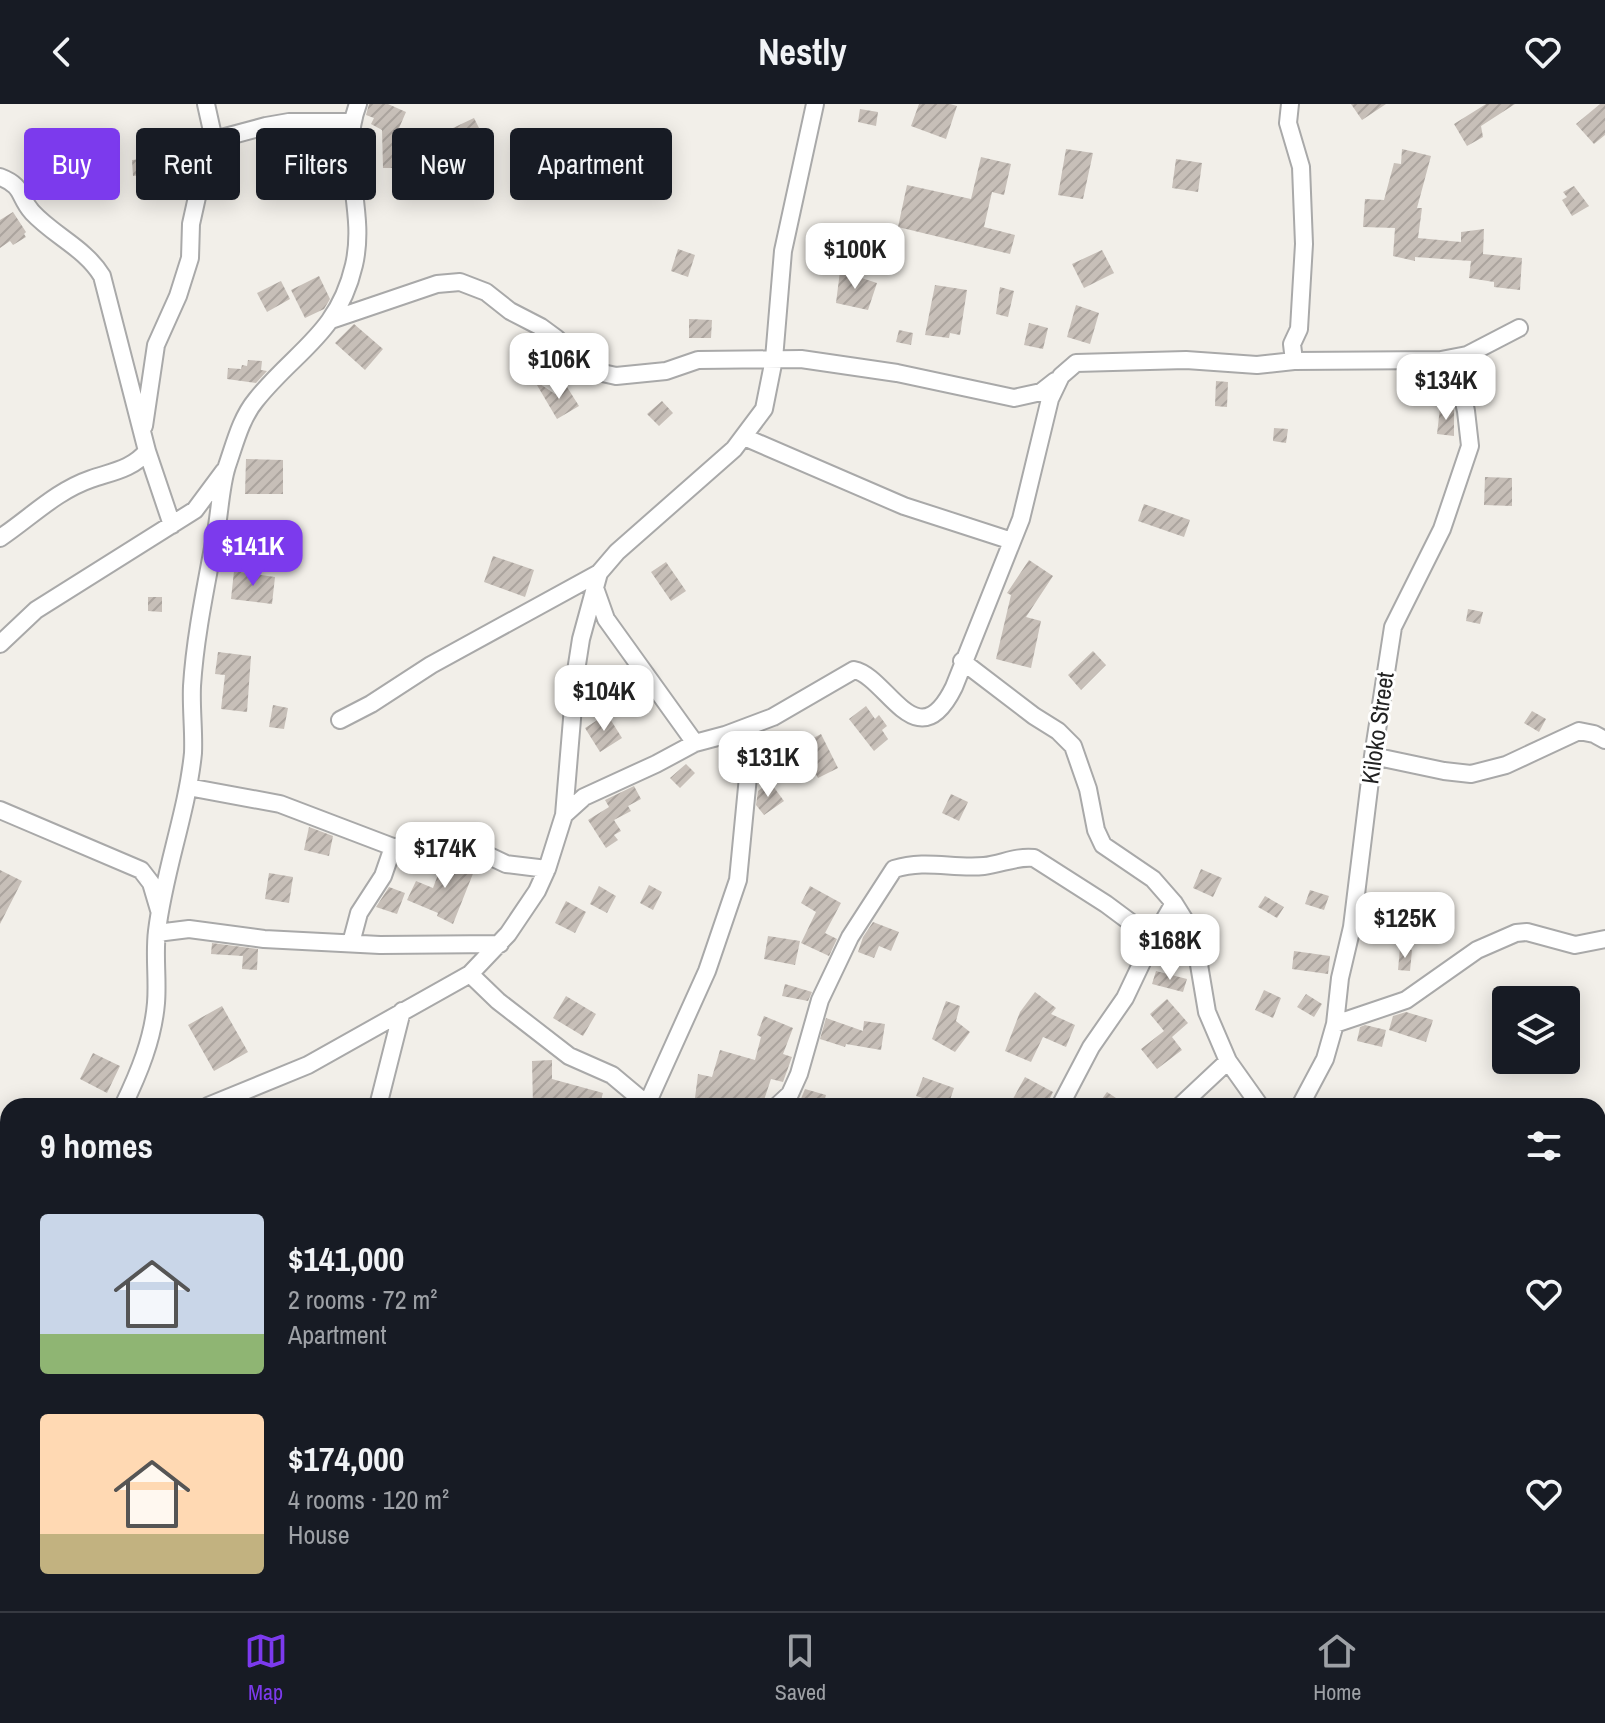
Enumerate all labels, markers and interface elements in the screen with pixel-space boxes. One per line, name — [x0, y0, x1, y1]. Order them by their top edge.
text: Nestly — [758, 28, 847, 76]
icon: back — [40, 30, 84, 74]
icon: heart — [1521, 30, 1565, 74]
chip: Buy — [24, 128, 120, 200]
chip: Rent — [136, 128, 240, 200]
chip: Filters — [256, 128, 376, 200]
chip: New — [392, 128, 494, 200]
chip: Apartment — [510, 128, 672, 200]
pin: $100K — [799, 223, 911, 291]
text: $100K — [824, 231, 886, 266]
pin: $106K — [503, 333, 615, 401]
text: $106K — [528, 341, 590, 376]
pin: $134K — [1390, 354, 1502, 422]
text: $134K — [1415, 362, 1477, 397]
pin: $141K — [197, 520, 309, 588]
text: $141K — [222, 528, 284, 563]
pin: $104K — [548, 665, 660, 733]
street label: Kiloko Street — [1353, 669, 1401, 786]
text: $104K — [573, 673, 635, 708]
pin: $131K — [712, 731, 824, 799]
text: $131K — [737, 739, 799, 774]
pin: $174K — [389, 822, 501, 890]
text: $174K — [414, 830, 476, 865]
pin: $125K — [1349, 892, 1461, 960]
text: $125K — [1374, 900, 1436, 935]
pin: $168K — [1114, 914, 1226, 982]
text: $168K — [1139, 922, 1201, 957]
map controls — [1492, 986, 1580, 1074]
button: layers — [1492, 986, 1580, 1074]
text: 9 homes — [40, 1123, 153, 1169]
icon: filters — [1522, 1124, 1566, 1168]
text: $141,000 — [288, 1236, 404, 1282]
icon: home — [104, 1246, 200, 1342]
icon: heart — [1522, 1272, 1566, 1316]
text: 2 rooms · 72 m² — [288, 1282, 437, 1317]
text: Apartment — [288, 1317, 386, 1352]
text: $174,000 — [288, 1436, 404, 1482]
icon: home — [104, 1446, 200, 1542]
icon: heart — [1522, 1472, 1566, 1516]
text: 4 rooms · 120 m² — [288, 1482, 449, 1517]
text: House — [288, 1517, 350, 1552]
tab: Map — [244, 1629, 288, 1707]
tab: Saved — [775, 1629, 826, 1707]
tab: Home — [1313, 1629, 1361, 1707]

